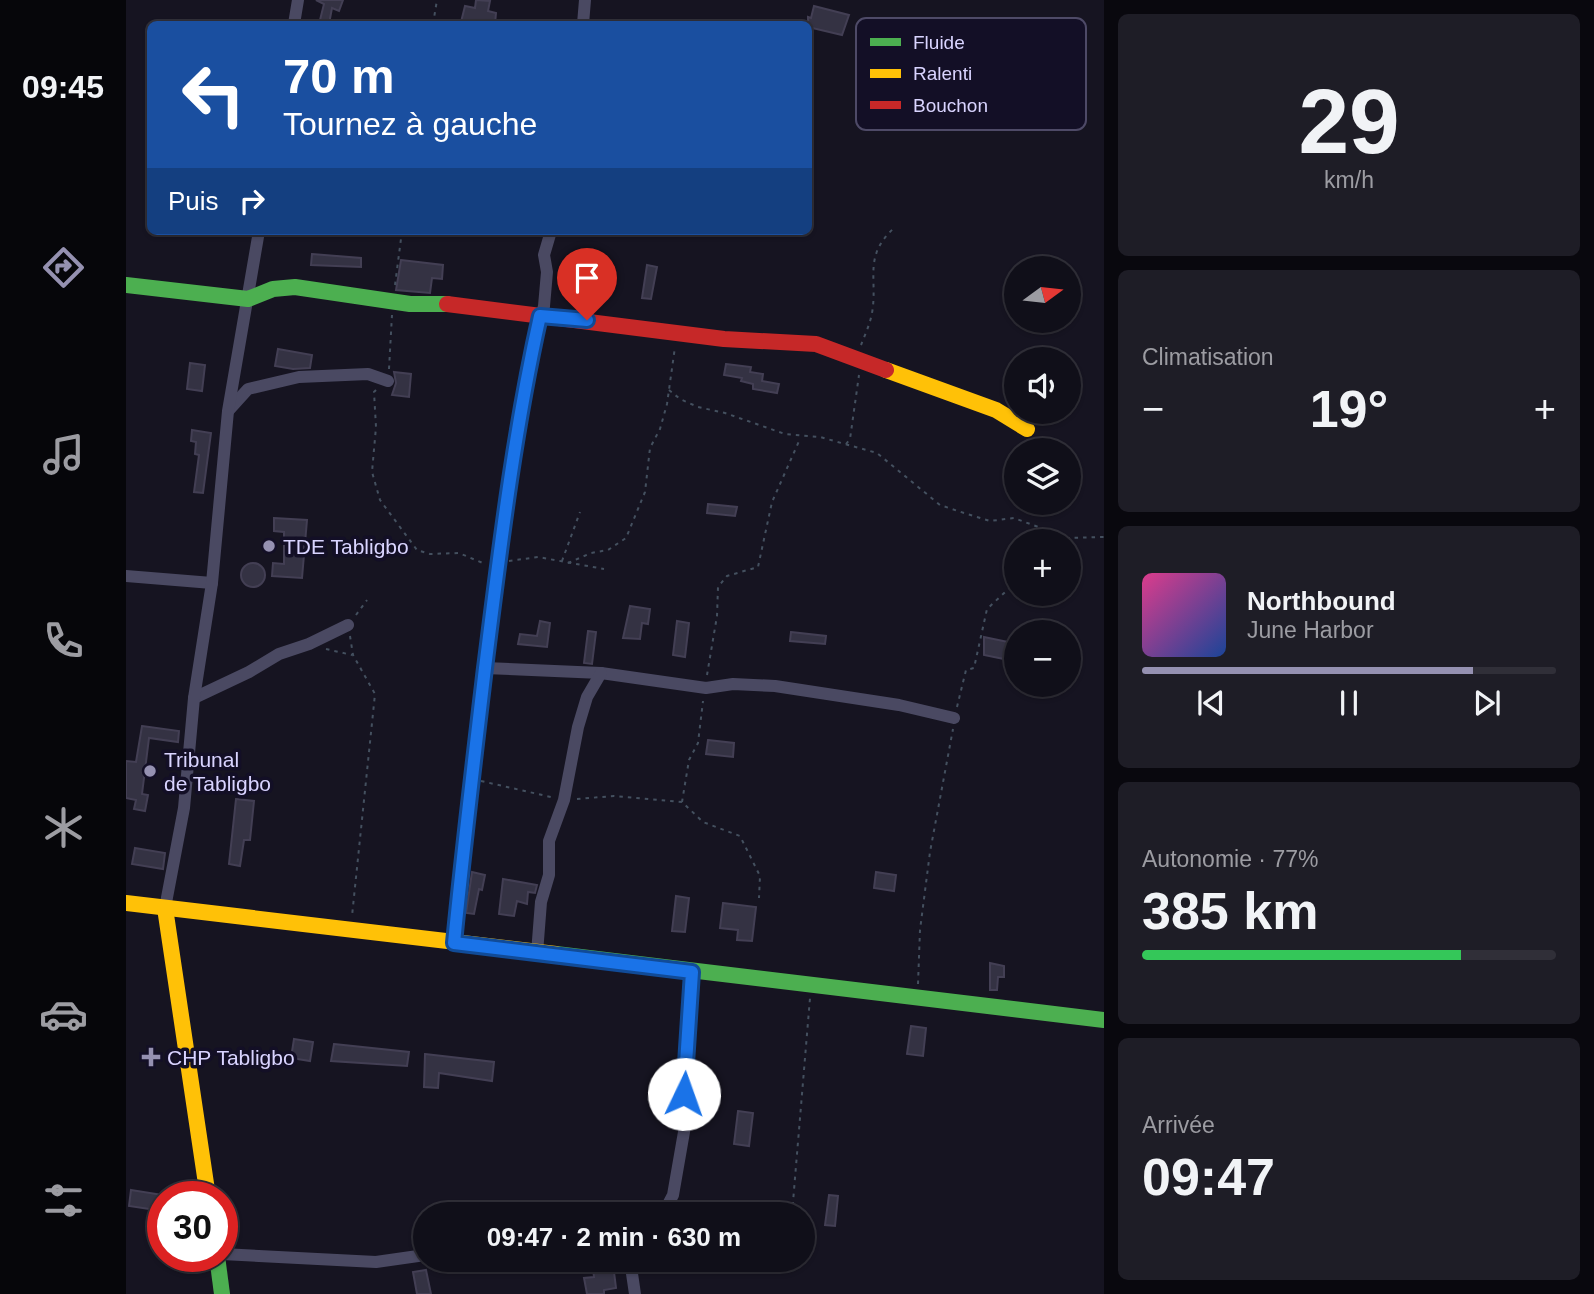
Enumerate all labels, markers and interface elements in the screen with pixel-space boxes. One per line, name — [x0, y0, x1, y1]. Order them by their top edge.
legend — [856, 18, 1086, 130]
text: Fluide — [913, 32, 965, 53]
icon: left — [168, 49, 259, 140]
text: 70 m — [283, 49, 395, 103]
text: Ralenti — [913, 63, 972, 84]
text: 09:45 — [22, 69, 104, 105]
text: 29 — [1298, 71, 1400, 172]
text: Bouchon — [913, 95, 988, 116]
text: Tournez à gauche — [283, 106, 537, 142]
text: km/h — [1324, 167, 1374, 193]
icon: right — [233, 182, 271, 220]
text: Puis — [168, 186, 219, 216]
icon: directions — [39, 243, 88, 292]
pin — [557, 248, 617, 320]
north arrow — [1004, 256, 1082, 332]
map controls — [1004, 256, 1081, 697]
icon: arrive — [568, 259, 606, 297]
text: Climatisation — [1142, 344, 1274, 370]
button: sound — [1004, 347, 1081, 424]
text: 19° — [1310, 380, 1388, 438]
text: − — [1142, 388, 1164, 430]
text: + — [1534, 388, 1556, 430]
icon: music — [39, 430, 88, 479]
button: layers — [1004, 438, 1081, 515]
button: + — [1004, 529, 1081, 606]
place label: TDE Tabligbo — [283, 535, 409, 558]
marker: TDE Tabligbo — [261, 538, 277, 554]
text: Northbound — [1247, 586, 1396, 616]
icon: phone — [39, 616, 88, 665]
text: June Harbor — [1247, 617, 1374, 643]
button: − — [1004, 620, 1081, 697]
icon: previous — [1192, 684, 1230, 722]
icon: pause — [1330, 684, 1368, 722]
icon: next — [1468, 684, 1506, 722]
place label: Tribunal de Tabligbo — [164, 748, 271, 795]
marker: Tribunal de Tabligbo — [142, 763, 158, 779]
icon: climate — [39, 803, 88, 852]
text: Autonomie · 77% — [1142, 846, 1318, 872]
text: 385 km — [1142, 882, 1318, 940]
icon: car — [39, 990, 88, 1039]
place label: CHP Tabligbo — [167, 1046, 295, 1069]
marker: CHP Tabligbo — [141, 1047, 161, 1067]
position arrow — [647, 1057, 721, 1131]
text: Arrivée — [1142, 1112, 1215, 1138]
text: 09:47 — [1142, 1148, 1275, 1206]
icon: filters — [39, 1176, 88, 1225]
speed limit sign: 30 — [147, 1181, 238, 1272]
text: 09:47 · 2 min · 630 m — [487, 1222, 741, 1252]

